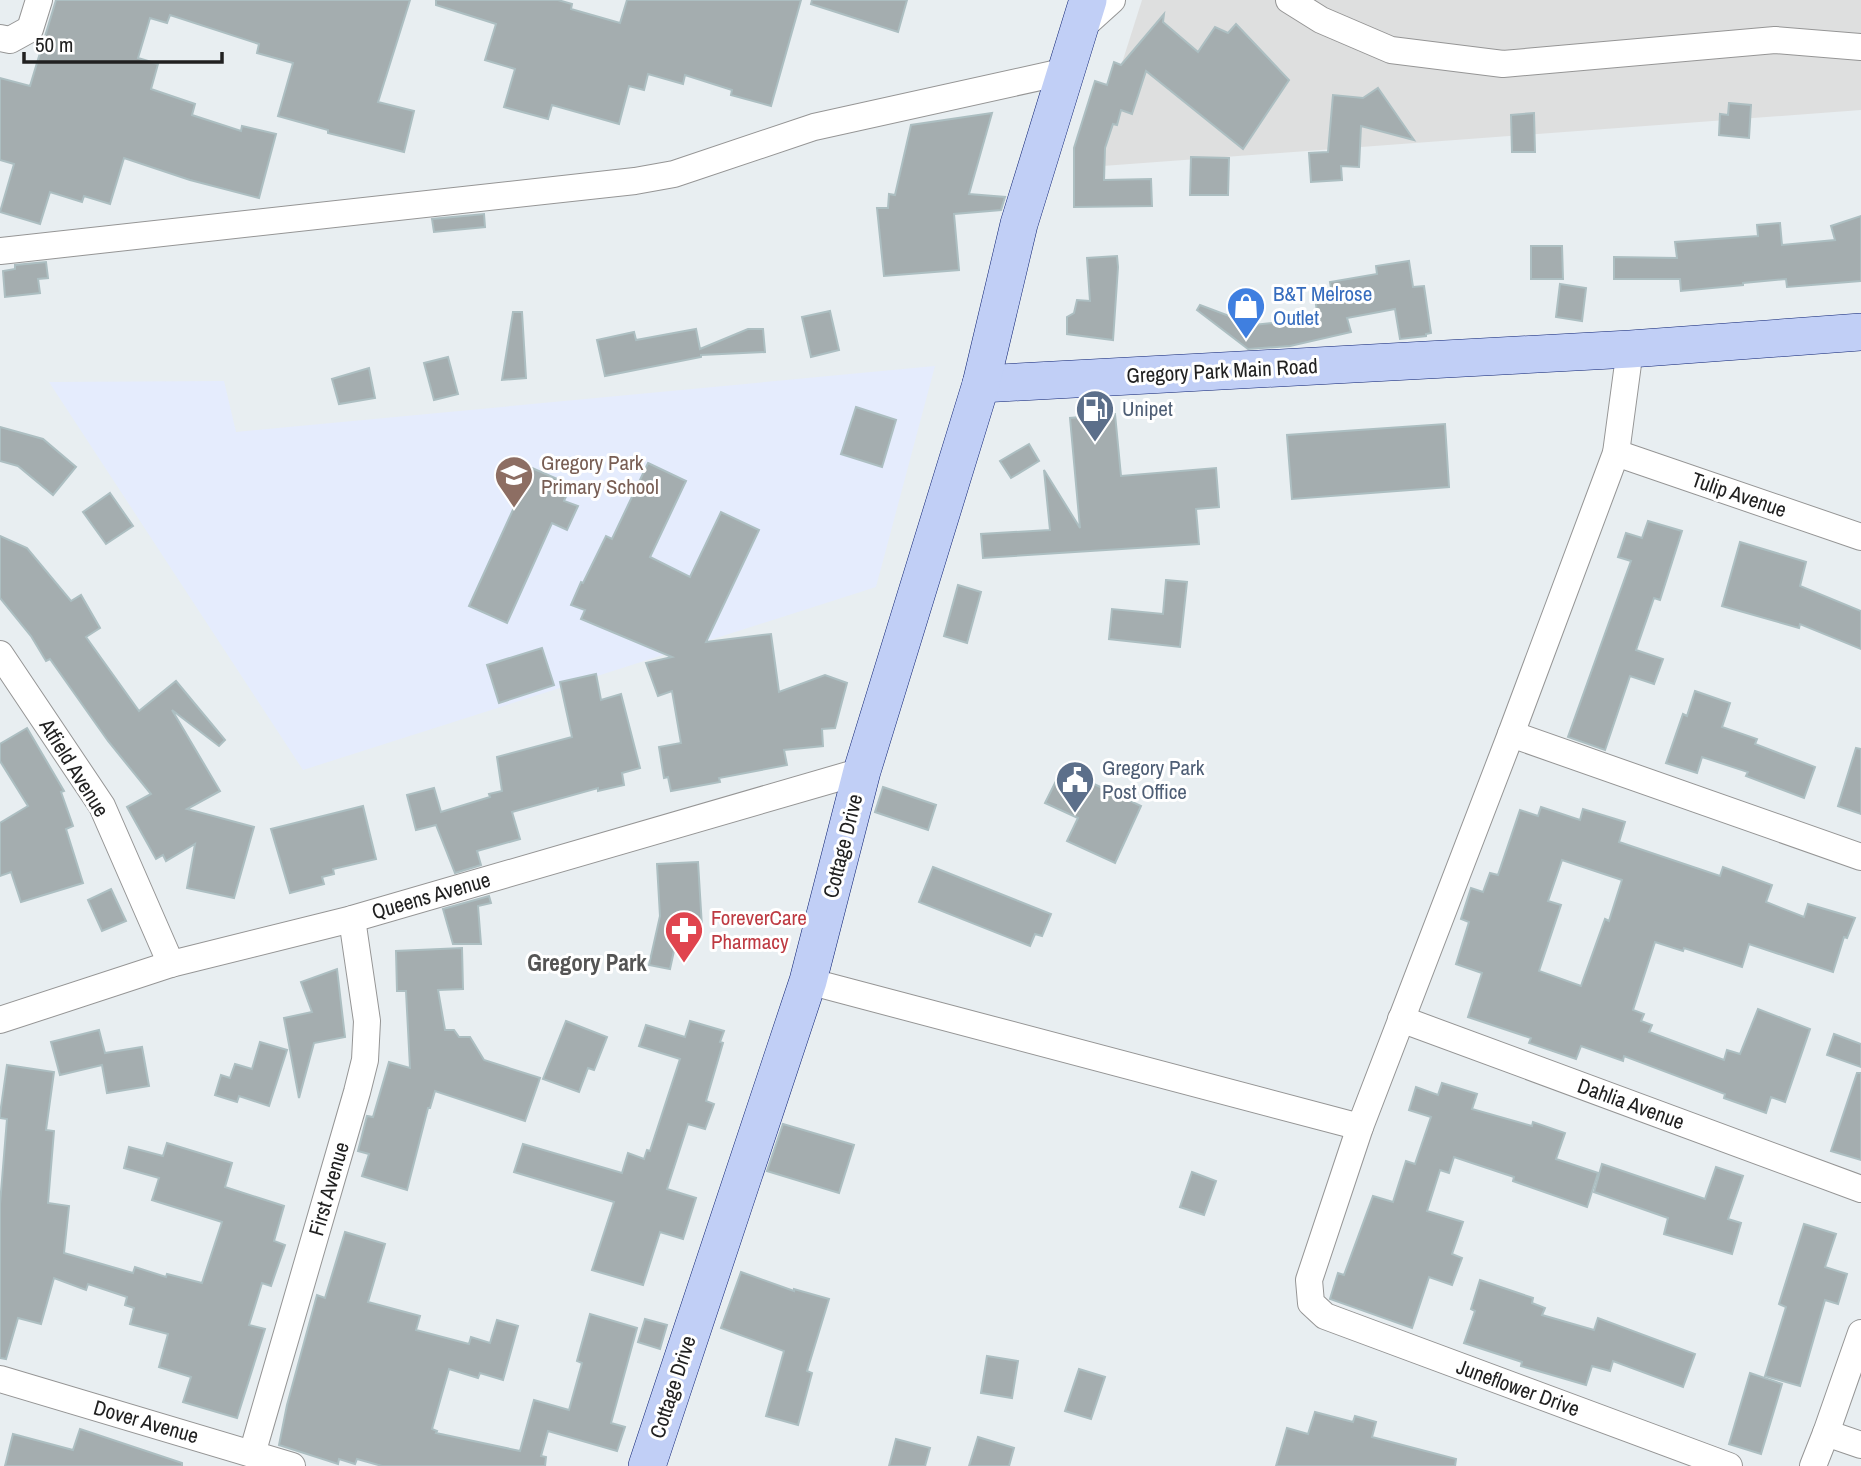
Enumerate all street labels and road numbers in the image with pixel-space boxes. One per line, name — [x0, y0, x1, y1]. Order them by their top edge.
street label: Gregory Park Main Road — [1126, 351, 1318, 390]
street label: Tulip Avenue — [1688, 465, 1791, 524]
street label: Atfield Avenue — [32, 712, 116, 822]
street label: Cottage Drive — [816, 791, 869, 901]
street label: Queens Avenue — [368, 865, 494, 926]
street label: Dahlia Avenue — [1574, 1071, 1689, 1136]
street label: First Avenue — [301, 1139, 356, 1239]
street label: Cottage Drive — [642, 1332, 703, 1442]
street label: Juneflower Drive — [1453, 1352, 1584, 1423]
street label: Dover Avenue — [90, 1393, 202, 1450]

